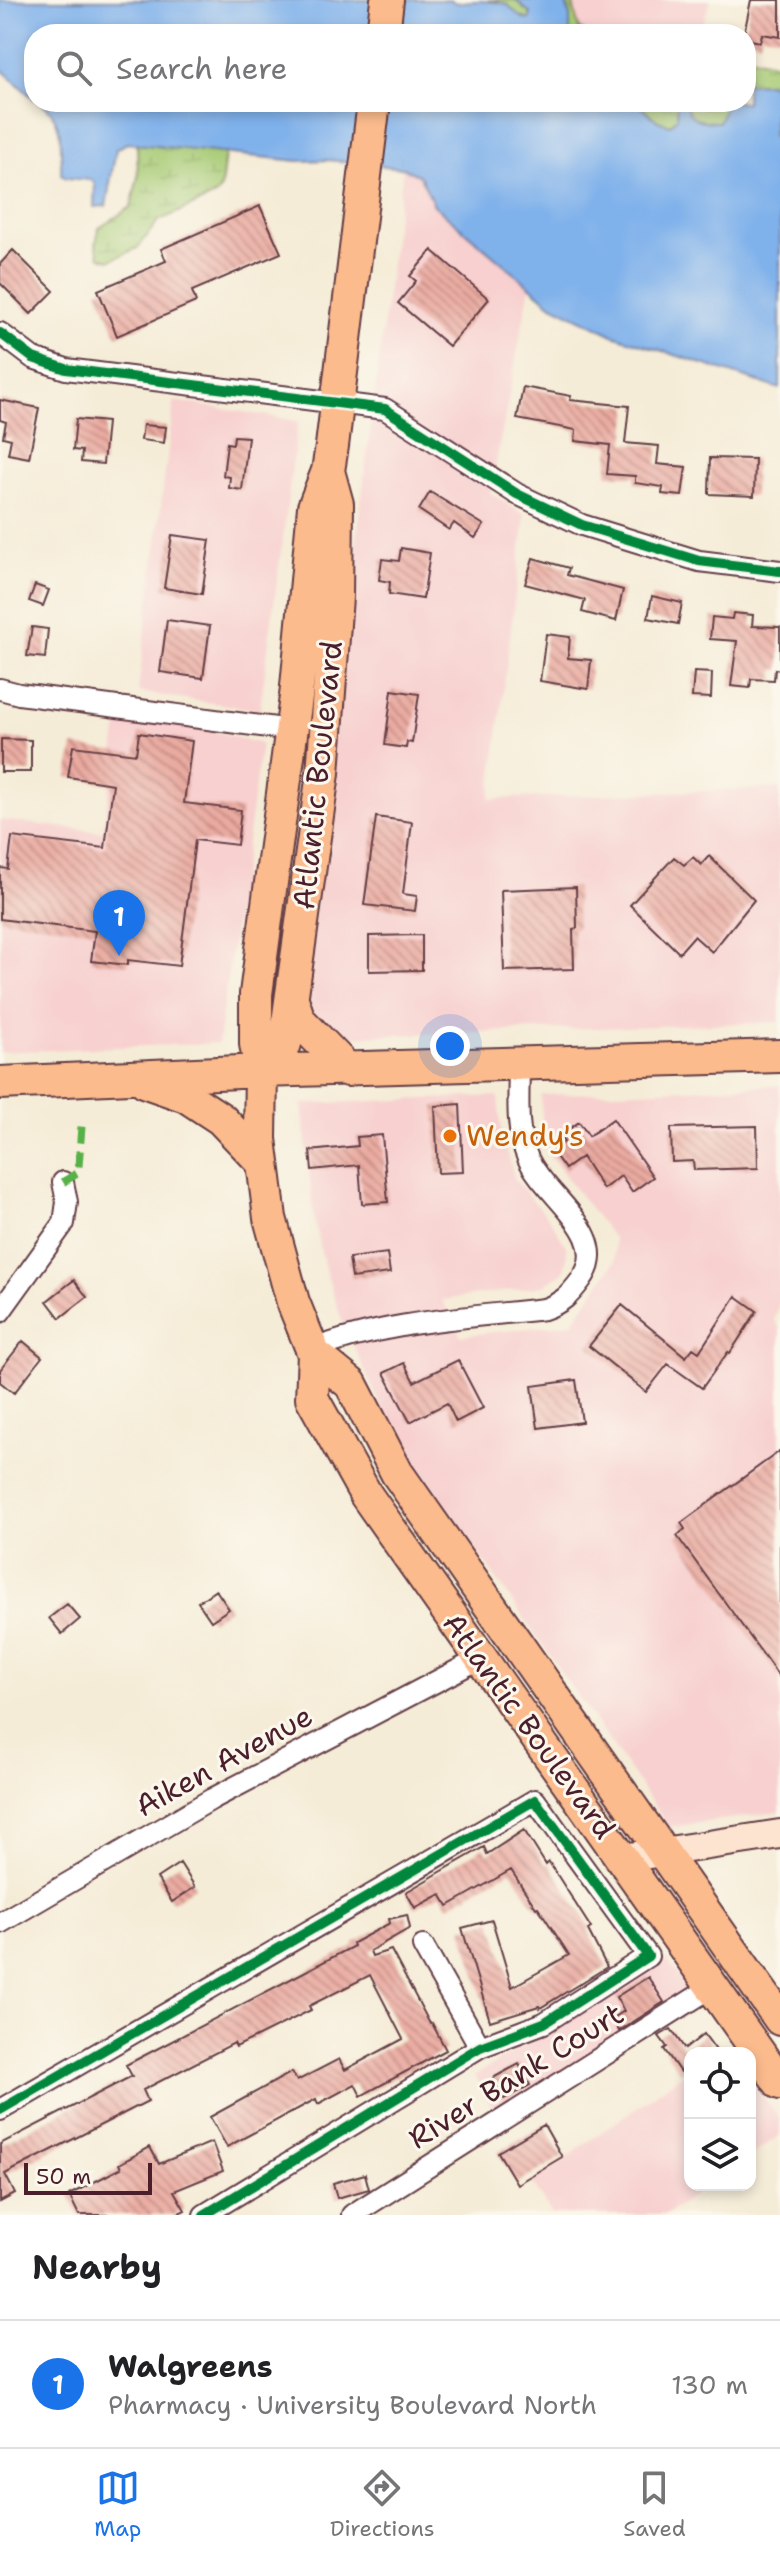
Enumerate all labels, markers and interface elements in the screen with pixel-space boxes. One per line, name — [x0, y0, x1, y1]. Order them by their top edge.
search box — [24, 24, 756, 112]
icon: search — [52, 46, 96, 90]
text: Search here — [116, 48, 287, 89]
street label: Atlantic Boulevard — [283, 638, 352, 911]
pin: 1 — [93, 890, 145, 956]
your location — [430, 1026, 470, 1066]
place label: Wendy's — [466, 1115, 584, 1156]
marker: Wendy's — [441, 1127, 459, 1145]
street label: Atlantic Boulevard — [433, 1604, 625, 1847]
street label: Aiken Avenue — [128, 1695, 320, 1826]
street label: River Bank Court — [400, 1993, 631, 2158]
map controls — [684, 2047, 756, 2191]
button: locate — [684, 2047, 756, 2119]
button: layers — [684, 2119, 756, 2191]
scale bar — [24, 2159, 152, 2195]
text: 50 m — [36, 2162, 91, 2191]
text: Nearby — [32, 2244, 162, 2290]
text: Walgreens — [108, 2346, 273, 2387]
text: 1 — [52, 2367, 64, 2402]
text: 130 m — [671, 2367, 748, 2402]
text: Pharmacy · University Boulevard North — [108, 2387, 597, 2422]
tab: Map — [94, 2466, 141, 2543]
tab: Directions — [330, 2466, 435, 2543]
tab: Saved — [623, 2466, 686, 2543]

